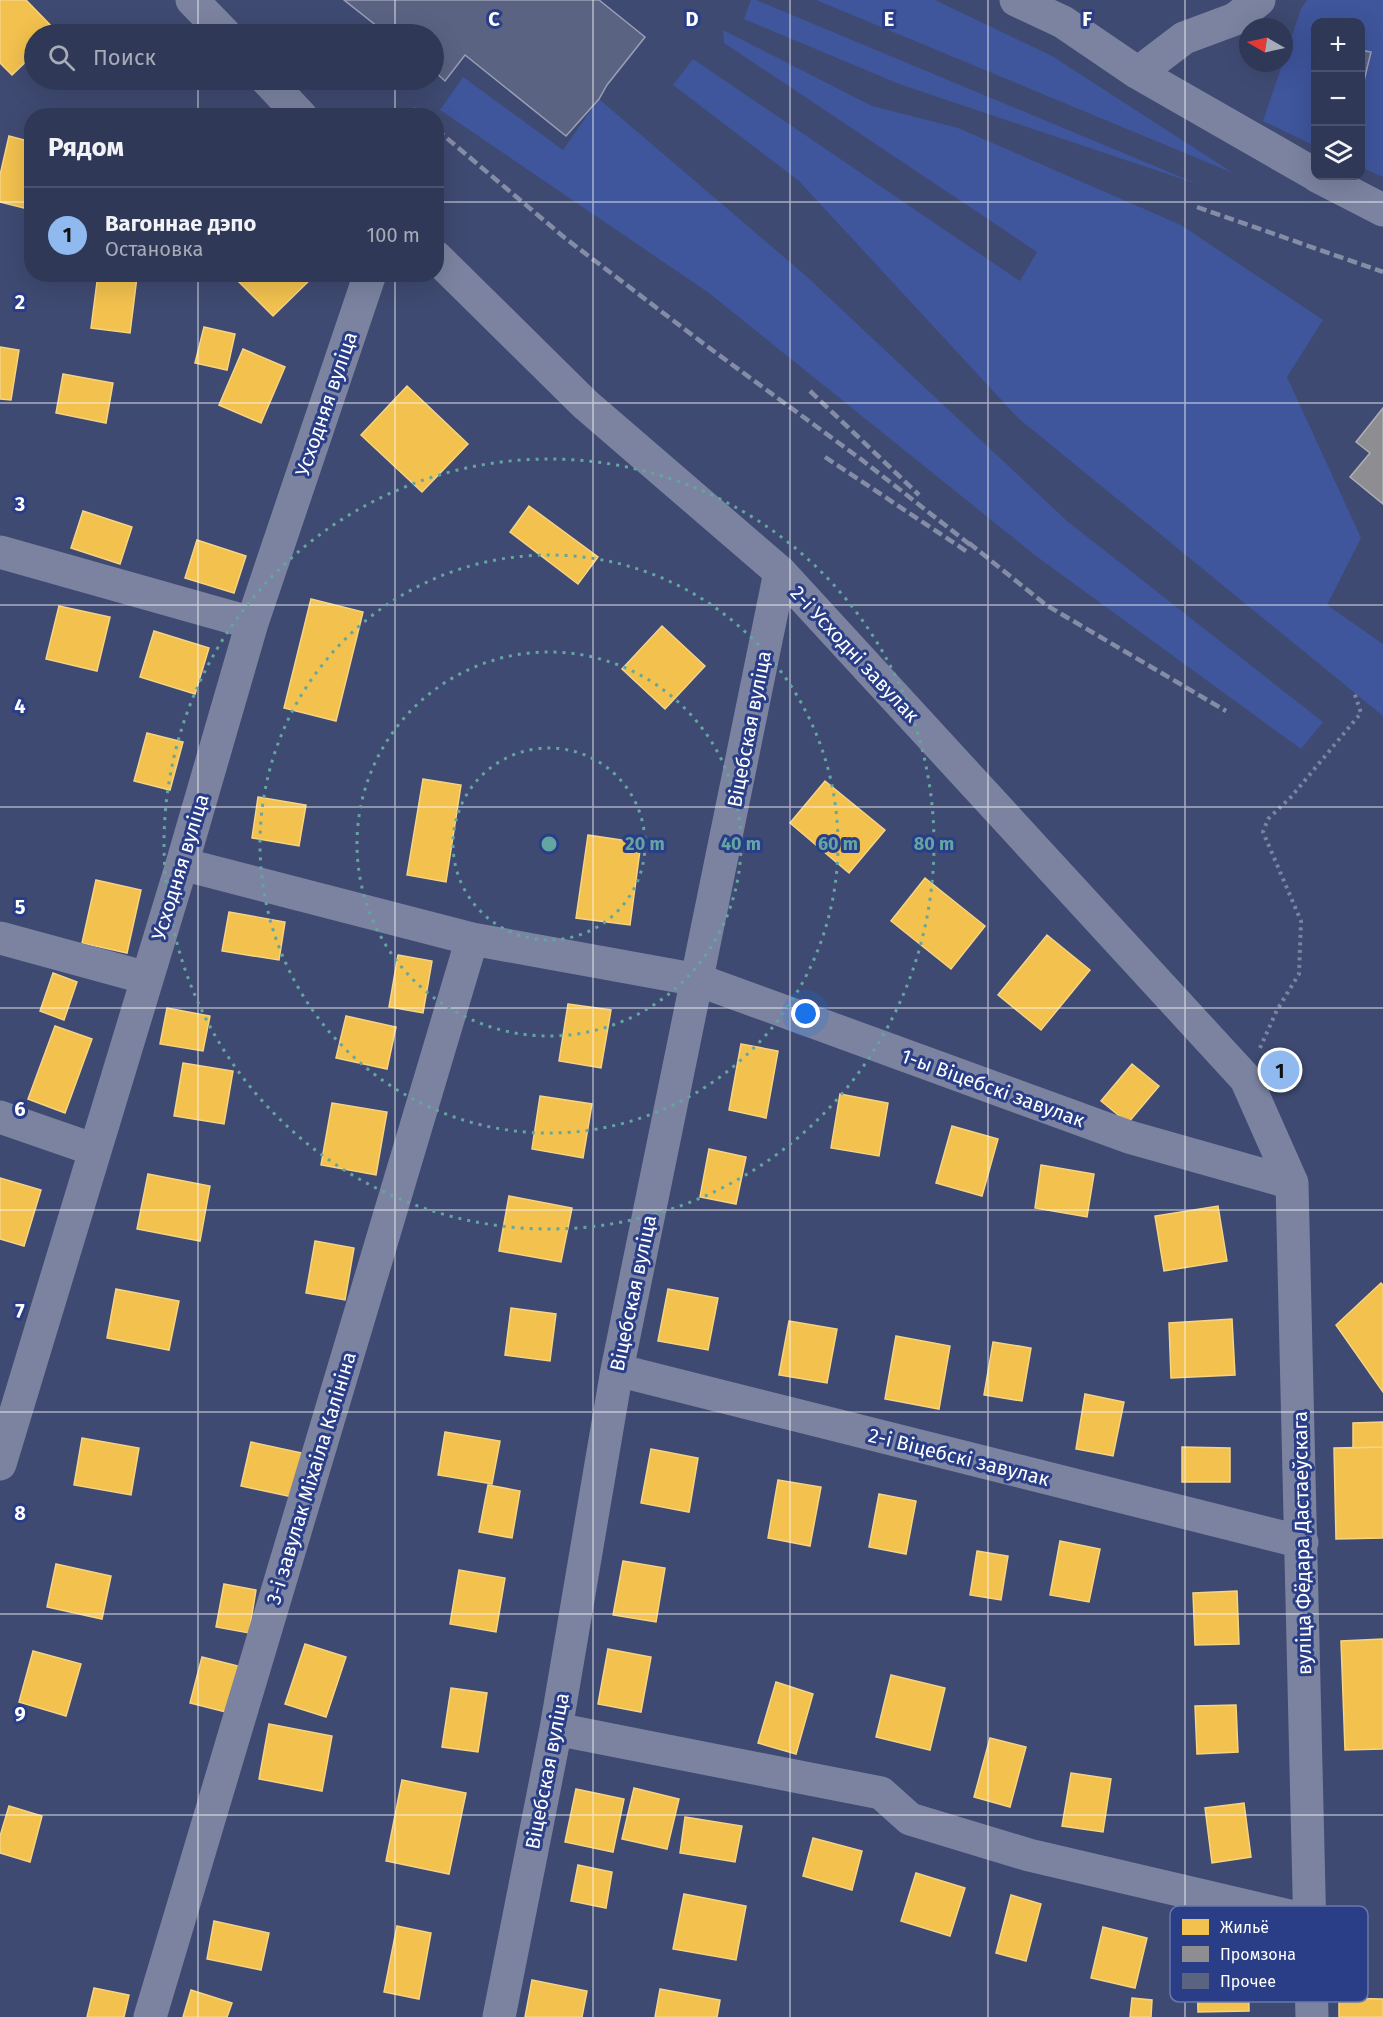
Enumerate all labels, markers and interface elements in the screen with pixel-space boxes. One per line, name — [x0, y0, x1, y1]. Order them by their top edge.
text: C — [488, 7, 500, 31]
text: D — [685, 7, 699, 31]
text: E — [884, 7, 894, 31]
text: F — [1082, 7, 1092, 31]
north arrow — [1239, 18, 1293, 72]
map controls — [1311, 18, 1365, 180]
button: + — [1311, 18, 1365, 72]
search box — [24, 24, 444, 90]
icon: search — [45, 41, 78, 74]
text: Поиск — [93, 44, 156, 71]
button: − — [1311, 72, 1365, 126]
button: layers — [1311, 126, 1365, 180]
text: Рядом — [48, 132, 124, 163]
text: Вагоннае дэпо — [105, 210, 256, 237]
text: 1 — [63, 223, 72, 247]
text: 100 m — [367, 223, 420, 247]
text: Остановка — [105, 237, 203, 261]
text: 2 — [15, 290, 25, 314]
street label: Усходняя вуліца — [290, 329, 362, 479]
text: 3 — [14, 492, 25, 516]
street label: 2-і Усходні завулак — [786, 581, 925, 728]
street label: Віцебская вуліца — [722, 649, 776, 809]
text: 4 — [14, 694, 26, 718]
street label: Усходняя вуліца — [146, 791, 214, 943]
text: 20 m — [625, 833, 665, 855]
text: 40 m — [721, 833, 761, 855]
text: 60 m — [818, 833, 858, 855]
text: 80 m — [914, 833, 954, 855]
centre of rings — [539, 834, 559, 854]
text: 5 — [15, 895, 26, 919]
your location — [791, 999, 820, 1028]
street label: 1-ы Віцебскі завулак — [898, 1044, 1089, 1133]
pin: 1 — [1260, 1048, 1300, 1092]
text: 6 — [14, 1097, 26, 1121]
street label: Віцебская вуліца — [605, 1213, 661, 1373]
text: 7 — [15, 1299, 25, 1323]
street label: 3-і завулак Міхаіла Калініна — [261, 1349, 361, 1607]
street label: вуліца Фёдара Дастаеўскага — [1288, 1411, 1316, 1675]
street label: 2-і Віцебскі завулак — [866, 1423, 1053, 1491]
text: 8 — [14, 1501, 26, 1525]
street label: Віцебская вуліца — [520, 1691, 574, 1851]
text: 9 — [14, 1702, 26, 1726]
legend — [1170, 1906, 1368, 2002]
text: Жильё — [1220, 1918, 1269, 1937]
text: Промзона — [1220, 1945, 1296, 1964]
text: Прочее — [1220, 1972, 1276, 1991]

